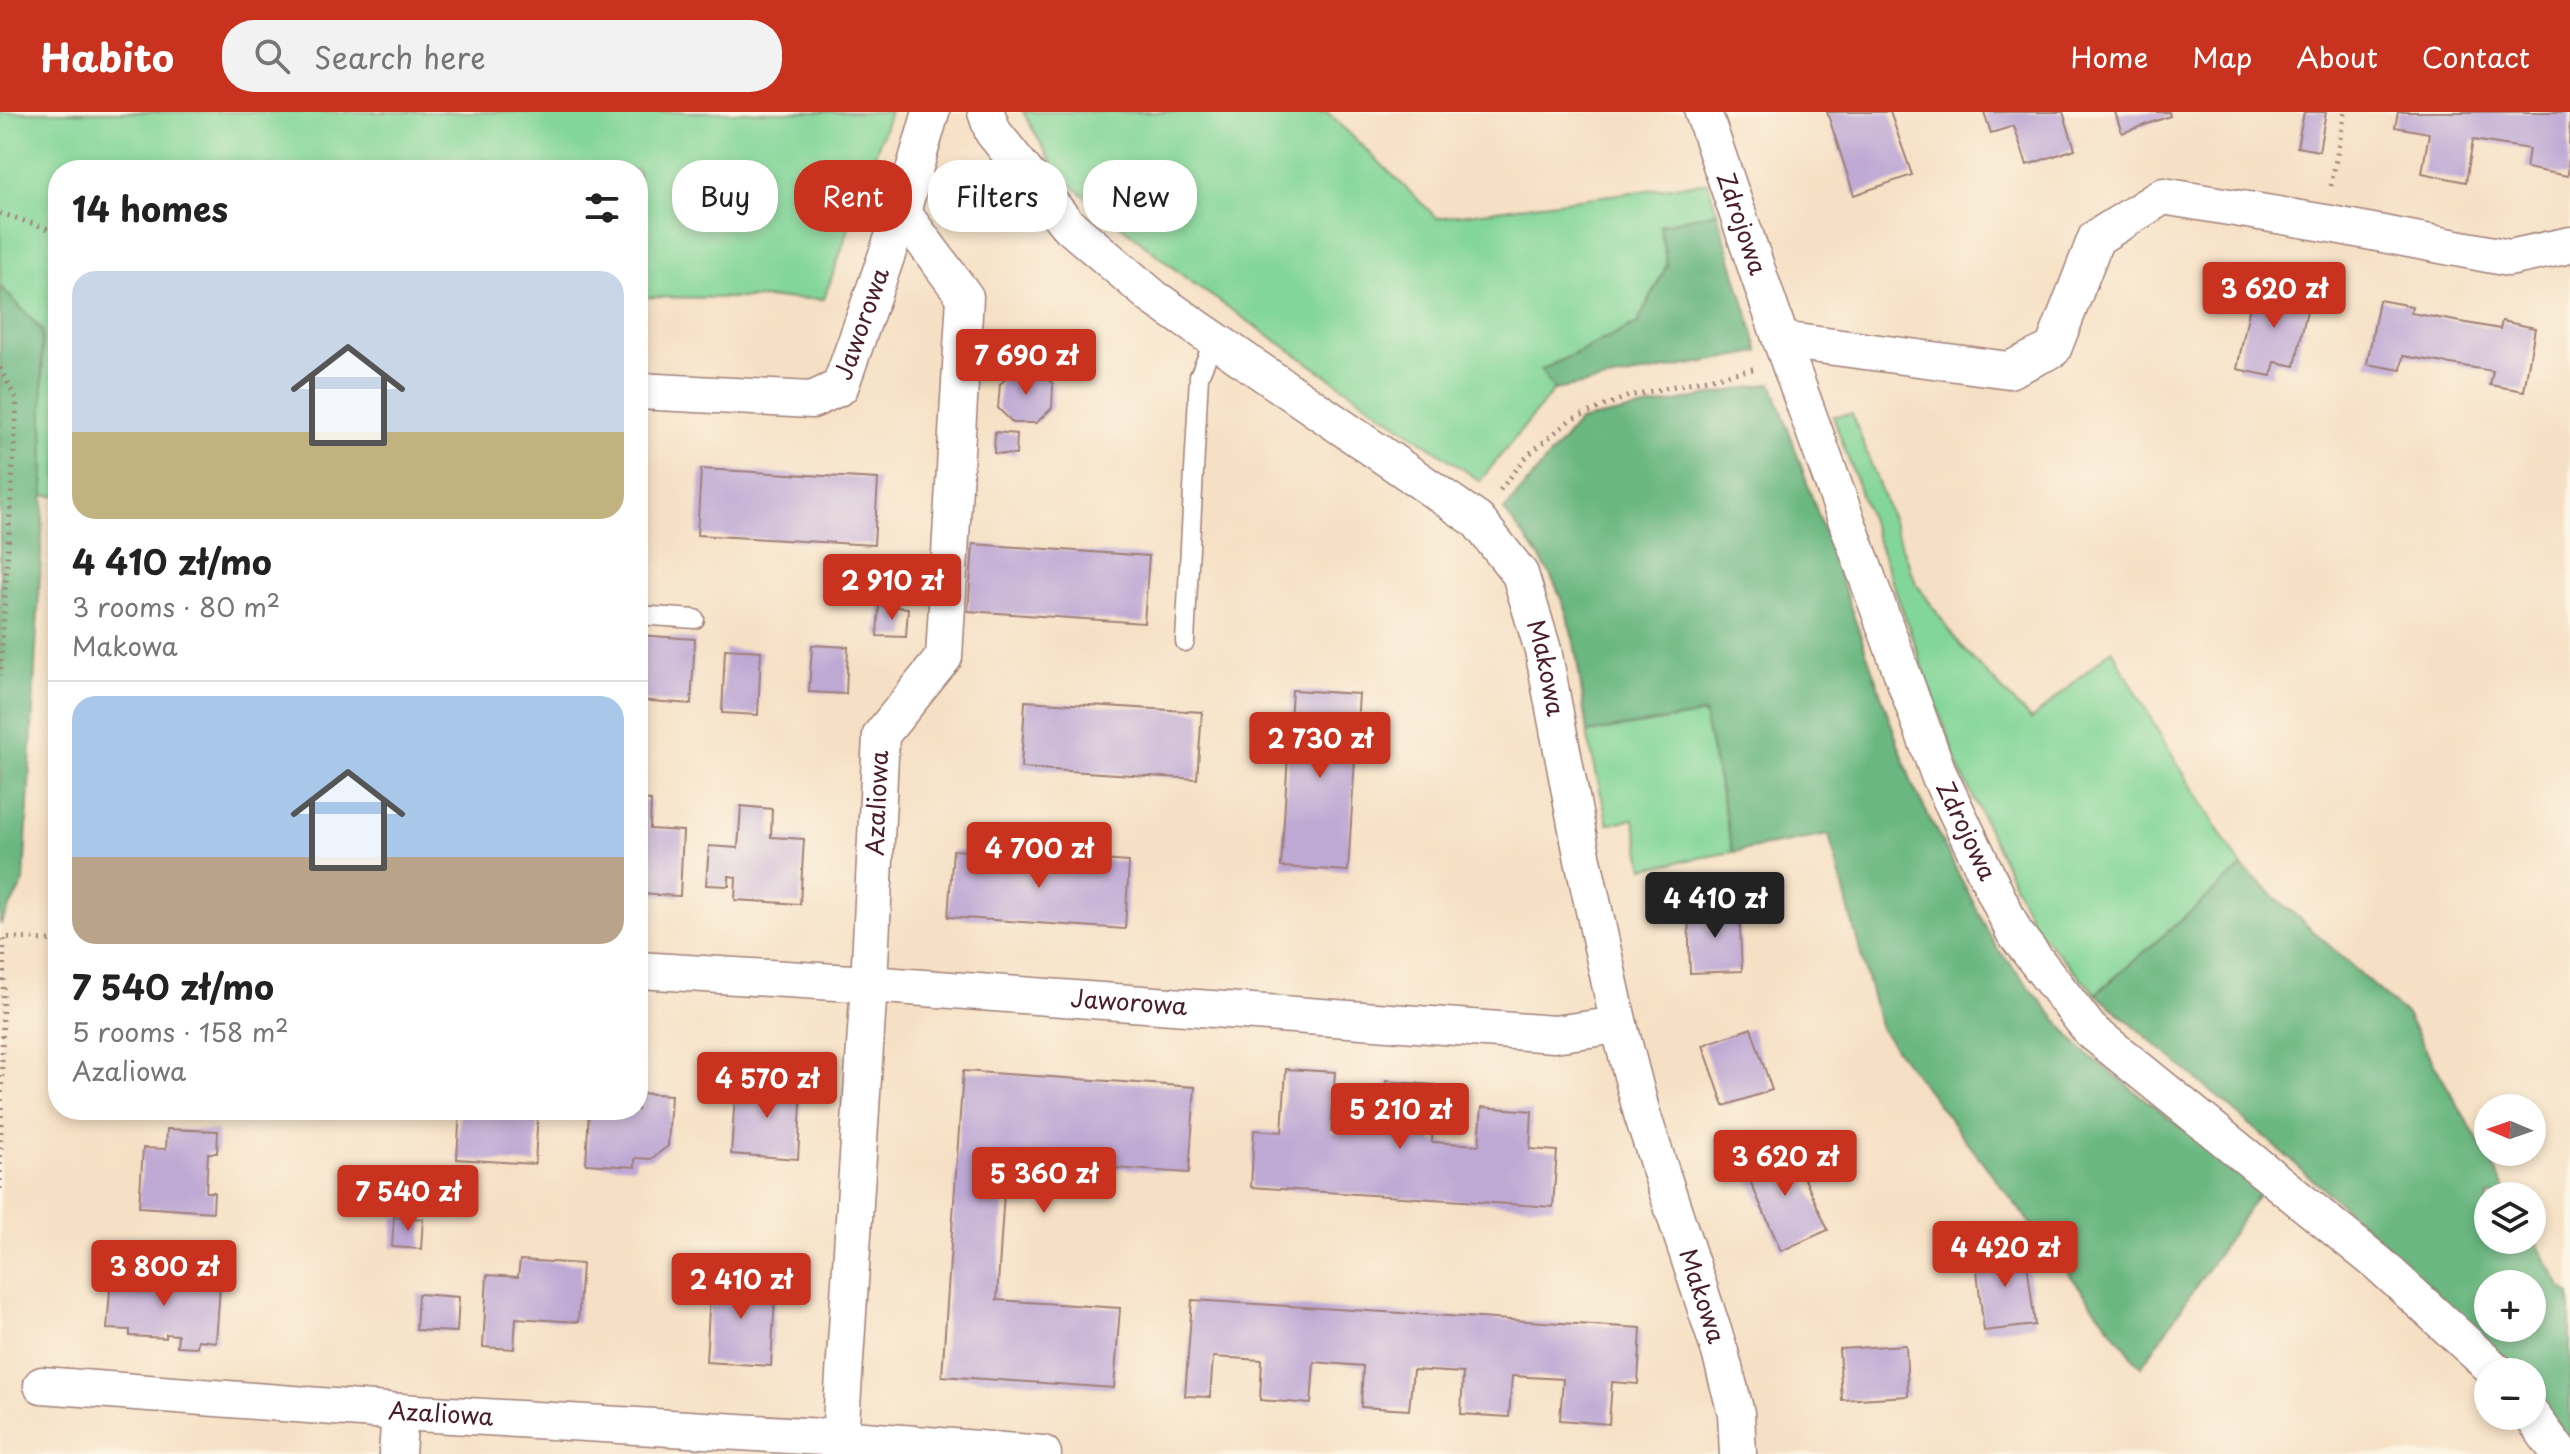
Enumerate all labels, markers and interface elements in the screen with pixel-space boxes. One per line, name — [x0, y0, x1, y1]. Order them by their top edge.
search box — [222, 20, 782, 92]
text: Habito — [40, 28, 174, 85]
icon: search — [250, 34, 294, 78]
text: Search here — [314, 34, 486, 79]
text: Home — [2070, 35, 2148, 78]
text: Map — [2192, 35, 2252, 78]
text: About — [2296, 35, 2378, 78]
text: Contact — [2422, 35, 2530, 78]
chip: Buy — [672, 160, 778, 232]
chip: Rent — [794, 160, 912, 232]
chip: Filters — [928, 160, 1067, 232]
chip: New — [1083, 160, 1197, 232]
street label: Zdrojowa — [1709, 167, 1777, 279]
text: 14 homes — [72, 182, 228, 234]
icon: filters — [580, 186, 624, 230]
street label: Jaworowa — [824, 262, 897, 384]
pin: 3 620 zł — [2191, 262, 2357, 330]
text: 3 620 zł — [2221, 268, 2327, 307]
icon: home — [276, 323, 420, 467]
pin: 7 690 zł — [943, 329, 1109, 397]
text: 7 690 zł — [974, 335, 1078, 374]
text: 4 410 zł/mo — [72, 535, 272, 587]
pin: 2 910 zł — [809, 554, 975, 622]
text: 2 910 zł — [841, 560, 943, 599]
text: 3 rooms · 80 m² — [72, 587, 280, 626]
street label: Makowa — [1519, 615, 1575, 719]
text: Makowa — [72, 626, 178, 665]
pin: 2 730 zł — [1237, 712, 1403, 780]
text: 2 730 zł — [1267, 718, 1373, 757]
icon: home — [276, 748, 420, 892]
street label: Azaliowa — [855, 750, 896, 857]
street label: Zdrojowa — [1928, 775, 2007, 886]
pin: 4 700 zł — [956, 822, 1122, 890]
text: 4 700 zł — [985, 828, 1093, 867]
pin: 4 410 zł — [1632, 872, 1798, 940]
text: 4 410 zł — [1663, 878, 1767, 917]
text: 7 540 zł/mo — [72, 960, 274, 1012]
street label: Jaworowa — [1069, 979, 1189, 1023]
text: 5 rooms · 158 m² — [72, 1012, 289, 1051]
text: Azaliowa — [72, 1051, 186, 1090]
pin: 4 570 zł — [684, 1052, 850, 1120]
text: 4 570 zł — [715, 1058, 819, 1097]
pin: 5 210 zł — [1317, 1083, 1483, 1151]
text: 5 210 zł — [1349, 1089, 1451, 1128]
north arrow — [2474, 1094, 2546, 1166]
map controls — [2474, 1094, 2546, 1430]
pin: 3 620 zł — [1702, 1130, 1868, 1198]
text: 3 620 zł — [1732, 1136, 1838, 1175]
pin: 5 360 zł — [961, 1147, 1127, 1215]
text: 5 360 zł — [990, 1153, 1098, 1192]
pin: 7 540 zł — [325, 1165, 491, 1233]
text: 7 540 zł — [355, 1171, 461, 1210]
button: layers — [2474, 1182, 2546, 1254]
pin: 4 420 zł — [1922, 1221, 2088, 1289]
text: 4 420 zł — [1951, 1227, 2059, 1266]
pin: 3 800 zł — [81, 1240, 247, 1308]
street label: Makowa — [1671, 1243, 1736, 1347]
text: 3 800 zł — [109, 1246, 219, 1285]
pin: 2 410 zł — [658, 1253, 824, 1321]
text: 2 410 zł — [690, 1259, 792, 1298]
button: + — [2474, 1270, 2546, 1342]
button: − — [2474, 1358, 2546, 1430]
street label: Azaliowa — [387, 1391, 495, 1434]

